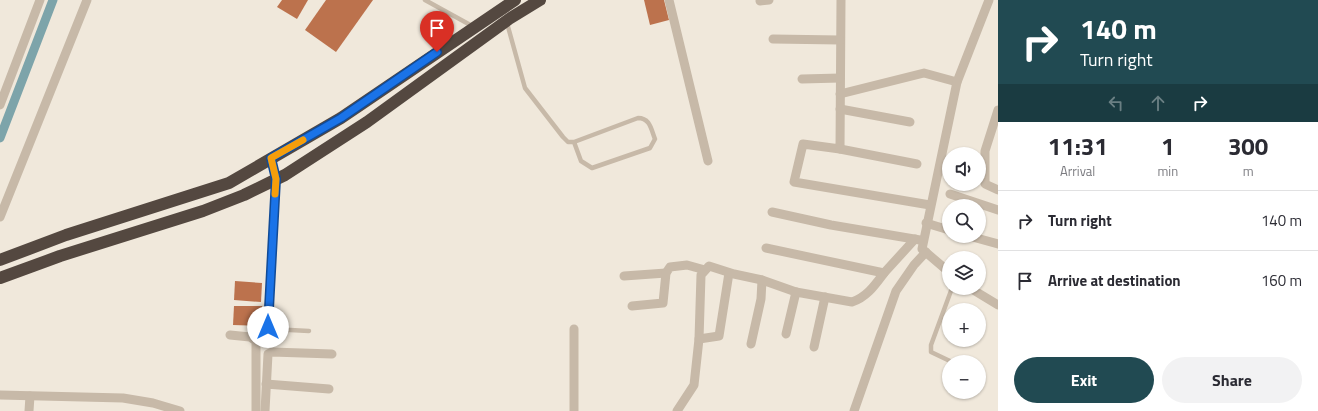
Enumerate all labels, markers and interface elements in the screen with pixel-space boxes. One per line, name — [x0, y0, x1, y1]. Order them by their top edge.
text: 140 m — [1080, 7, 1157, 50]
pin — [420, 11, 454, 52]
icon: right — [1014, 16, 1066, 68]
icon: arrive — [426, 17, 448, 39]
text: Turn right — [1080, 46, 1153, 73]
icon: left — [1105, 92, 1127, 114]
icon: ahead — [1147, 92, 1169, 114]
icon: right — [1189, 92, 1211, 114]
text: 11:31 — [1048, 128, 1108, 164]
text: 1 — [1161, 128, 1175, 164]
text: 300 — [1228, 128, 1268, 164]
map controls — [942, 147, 986, 399]
button: sound — [942, 147, 986, 191]
text: Arrival — [1060, 161, 1095, 181]
text: min — [1157, 161, 1178, 181]
text: m — [1243, 161, 1254, 181]
button: search — [942, 199, 986, 243]
text: Turn right — [1048, 209, 1112, 232]
text: 140 m — [1261, 209, 1302, 232]
icon: right — [1014, 210, 1036, 232]
button: layers — [942, 251, 986, 295]
text: Arrive at destination — [1048, 269, 1181, 292]
text: 160 m — [1261, 269, 1302, 292]
icon: arrive — [1014, 270, 1036, 292]
button: + — [942, 303, 986, 347]
position arrow — [247, 306, 289, 348]
button: − — [942, 355, 986, 399]
button: Exit — [1014, 357, 1154, 403]
button: Share — [1162, 357, 1302, 403]

